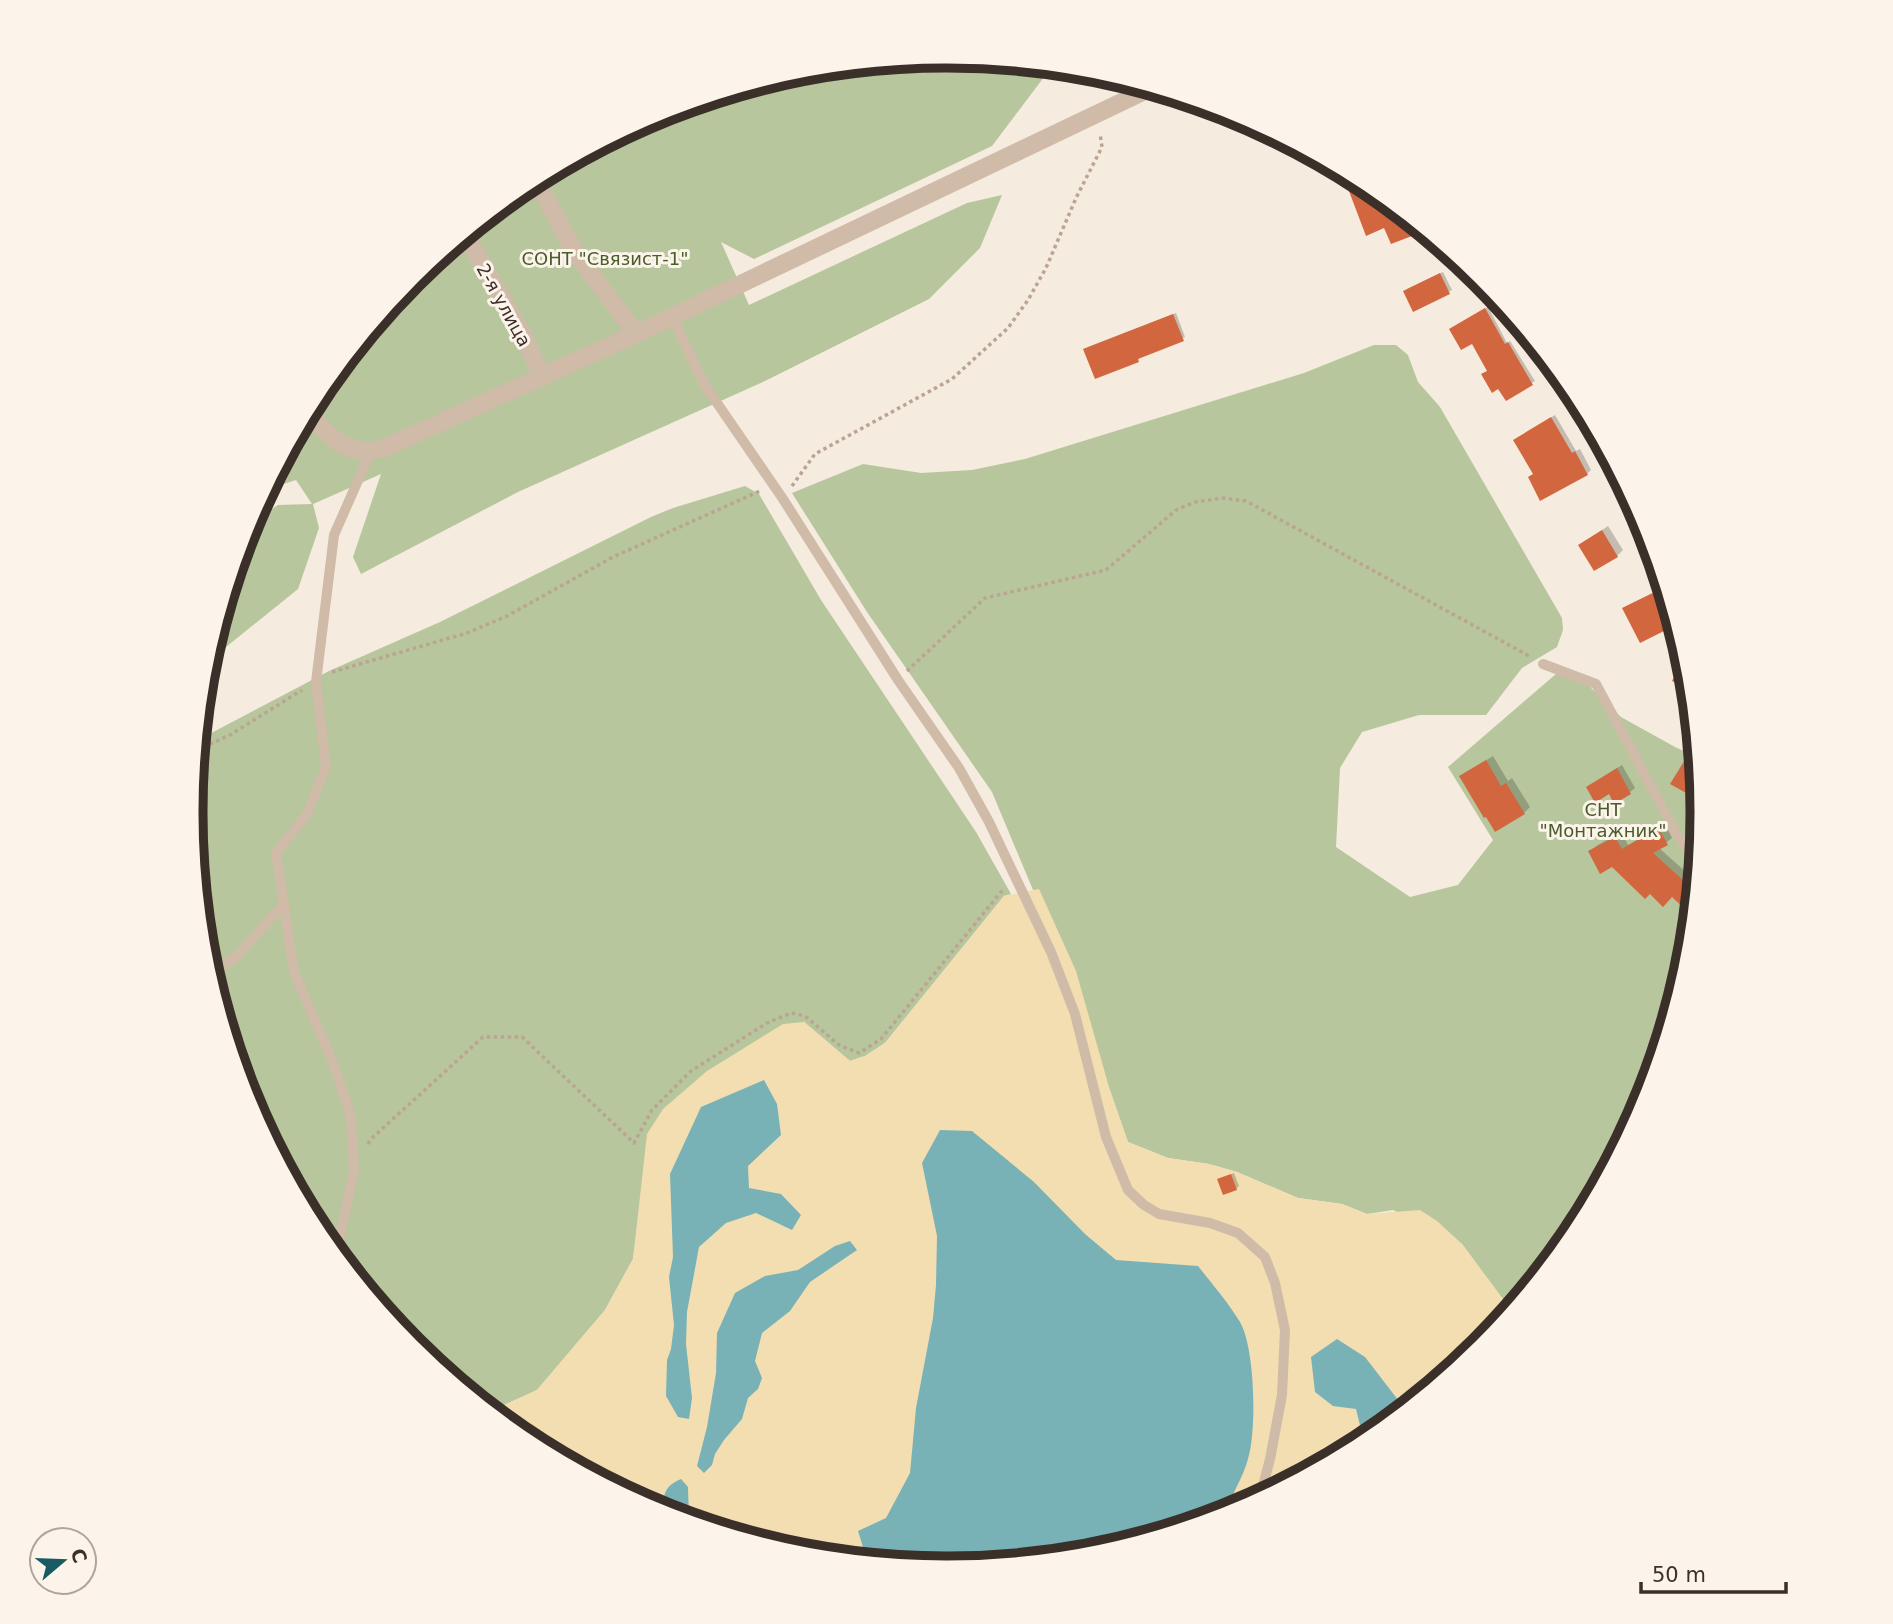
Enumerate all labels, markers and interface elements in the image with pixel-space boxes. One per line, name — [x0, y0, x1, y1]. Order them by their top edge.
park label: СОНТ "Связист-1" — [521, 248, 689, 269]
street label: 2-я улица — [473, 260, 535, 350]
park label: СНТ "Монтажник" — [1540, 799, 1666, 841]
north arrow — [28, 1526, 98, 1596]
text: С — [66, 1545, 92, 1566]
scale bar — [1641, 1550, 1786, 1594]
text: 50 m — [1652, 1563, 1706, 1587]

